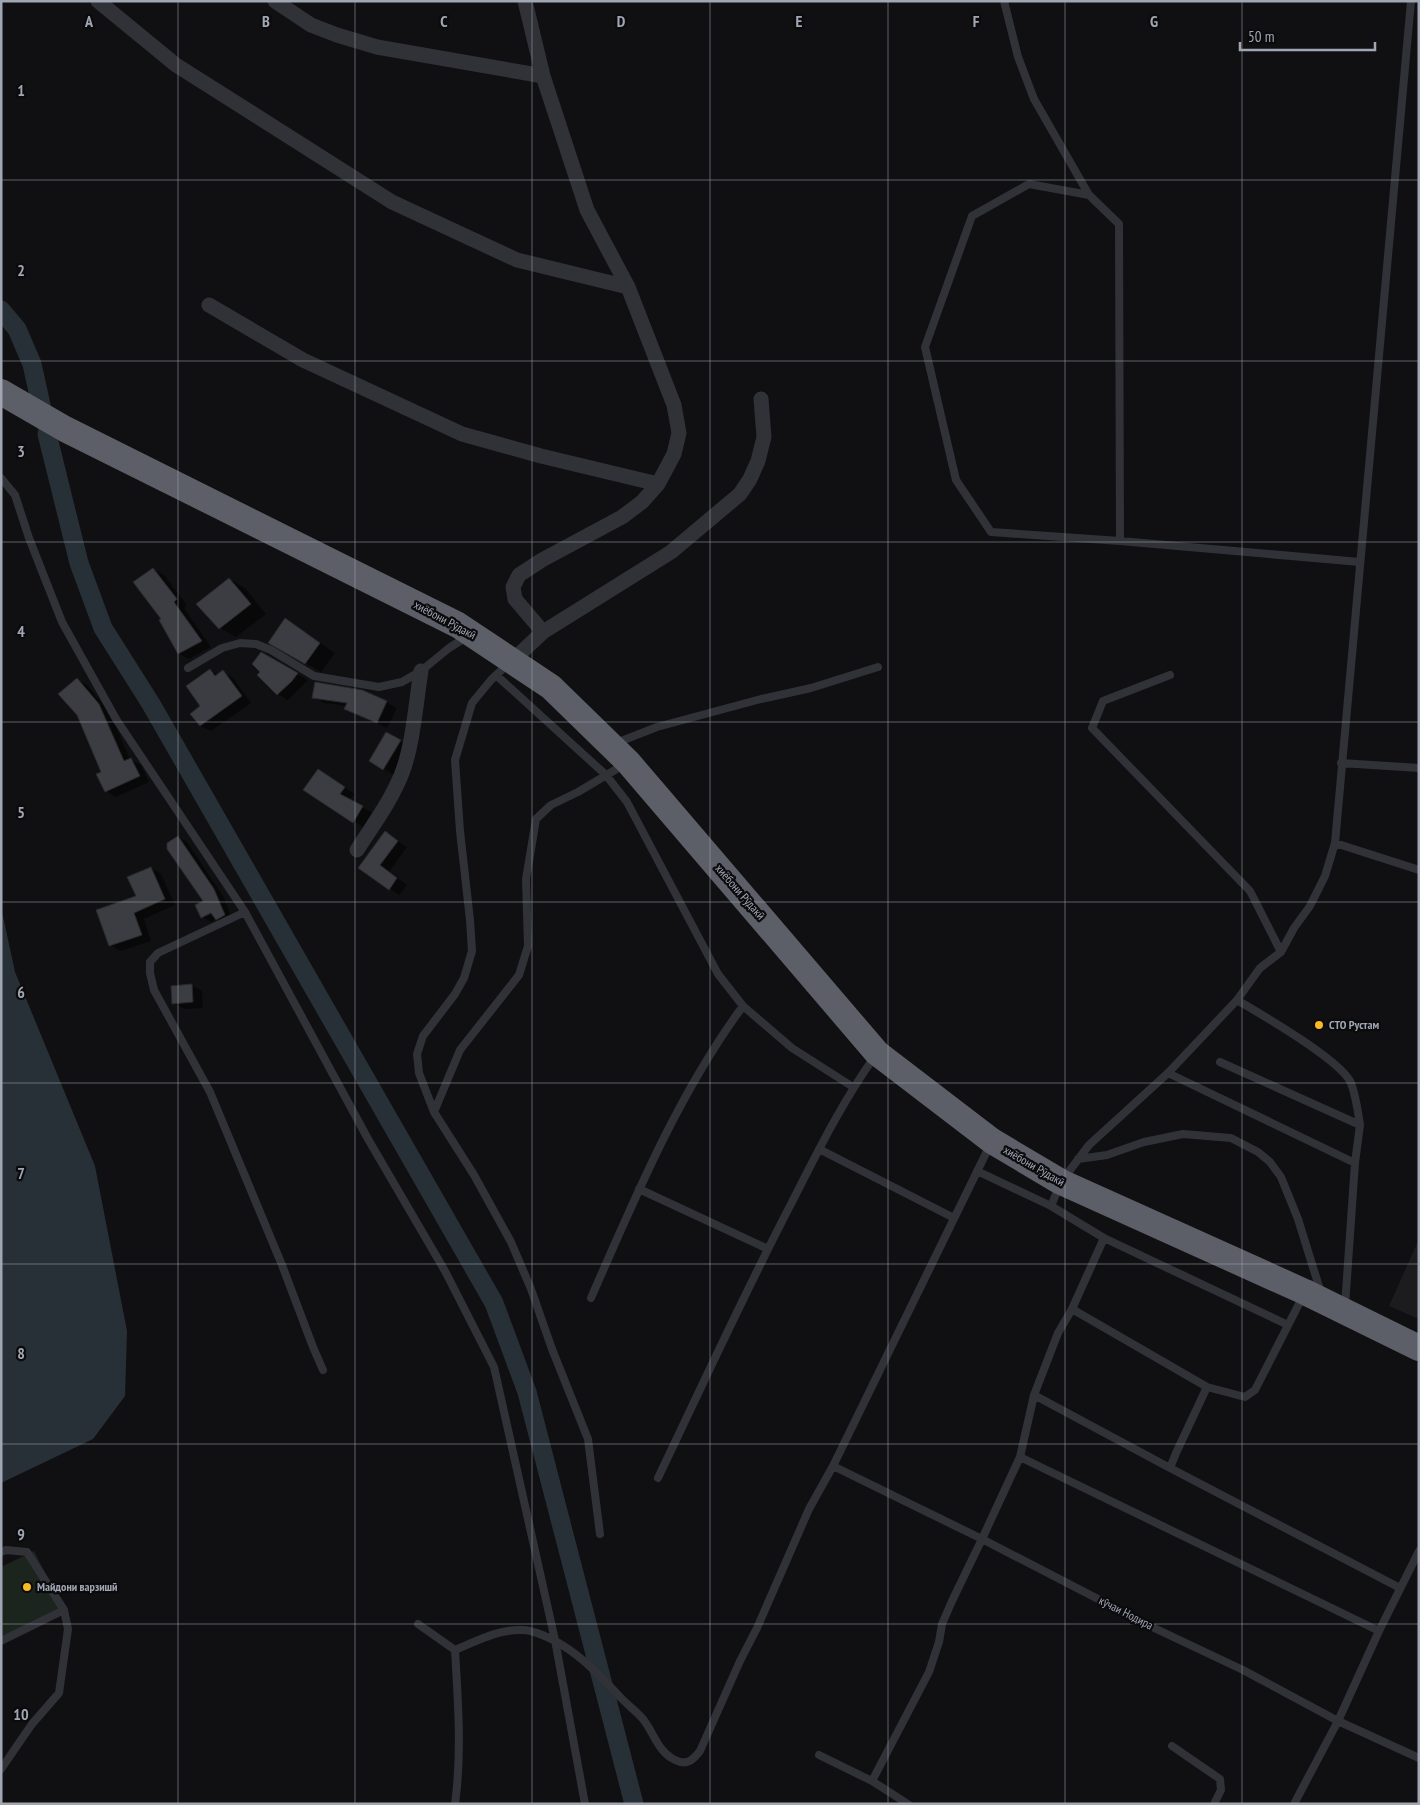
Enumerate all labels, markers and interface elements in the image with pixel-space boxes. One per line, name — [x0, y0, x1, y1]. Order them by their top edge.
text: A — [84, 11, 94, 31]
text: B — [262, 11, 270, 31]
text: C — [440, 11, 448, 31]
text: D — [617, 11, 626, 31]
text: E — [796, 11, 803, 31]
text: F — [973, 11, 980, 31]
text: G — [1150, 11, 1158, 31]
scale bar — [1240, 20, 1375, 52]
text: 50 m — [1248, 27, 1274, 46]
text: 1 — [17, 80, 25, 100]
text: 2 — [17, 260, 25, 280]
text: 3 — [17, 441, 25, 461]
street label: хиёбони Рӯдакӣ — [412, 597, 479, 642]
text: 4 — [17, 621, 25, 641]
text: 5 — [17, 802, 25, 822]
street label: хиёбони Рӯдакӣ — [712, 861, 768, 922]
text: 6 — [17, 982, 25, 1002]
place label: СТО Рустам — [1329, 1017, 1379, 1032]
marker: СТО Рустам — [1313, 1019, 1325, 1031]
street label: хиёбони Рӯдакӣ — [1001, 1142, 1068, 1189]
text: 7 — [17, 1163, 25, 1183]
text: 8 — [17, 1343, 25, 1363]
text: 9 — [17, 1524, 25, 1544]
place label: Майдони варзишӣ — [37, 1579, 117, 1594]
marker: Майдони варзишӣ — [21, 1581, 33, 1593]
street label: кӯчаи Нодира — [1097, 1593, 1156, 1633]
text: 10 — [13, 1704, 29, 1724]

